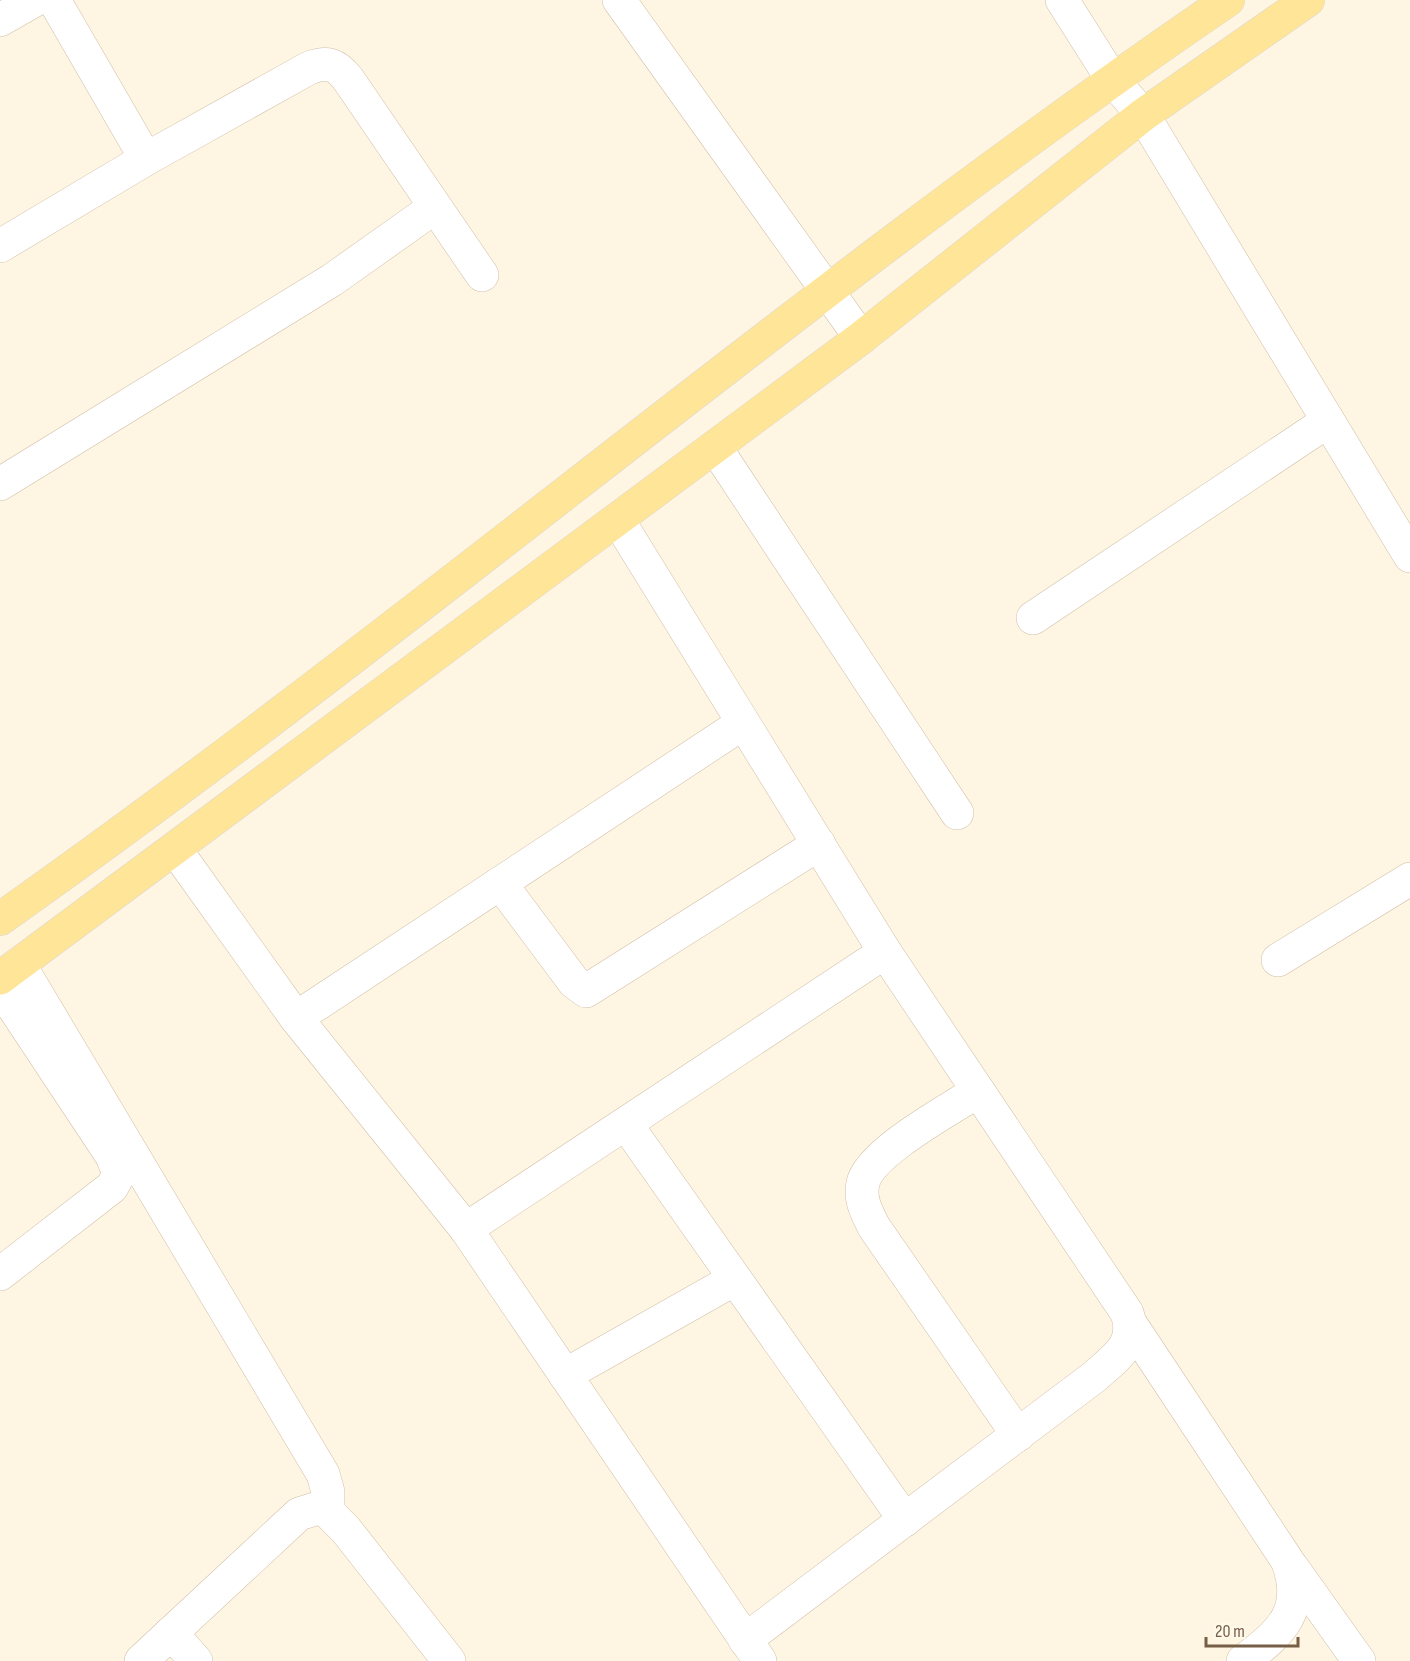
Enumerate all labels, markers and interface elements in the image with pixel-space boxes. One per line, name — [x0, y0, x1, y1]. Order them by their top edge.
scale bar — [1206, 1610, 1298, 1648]
text: 20 m — [1215, 1621, 1245, 1642]

